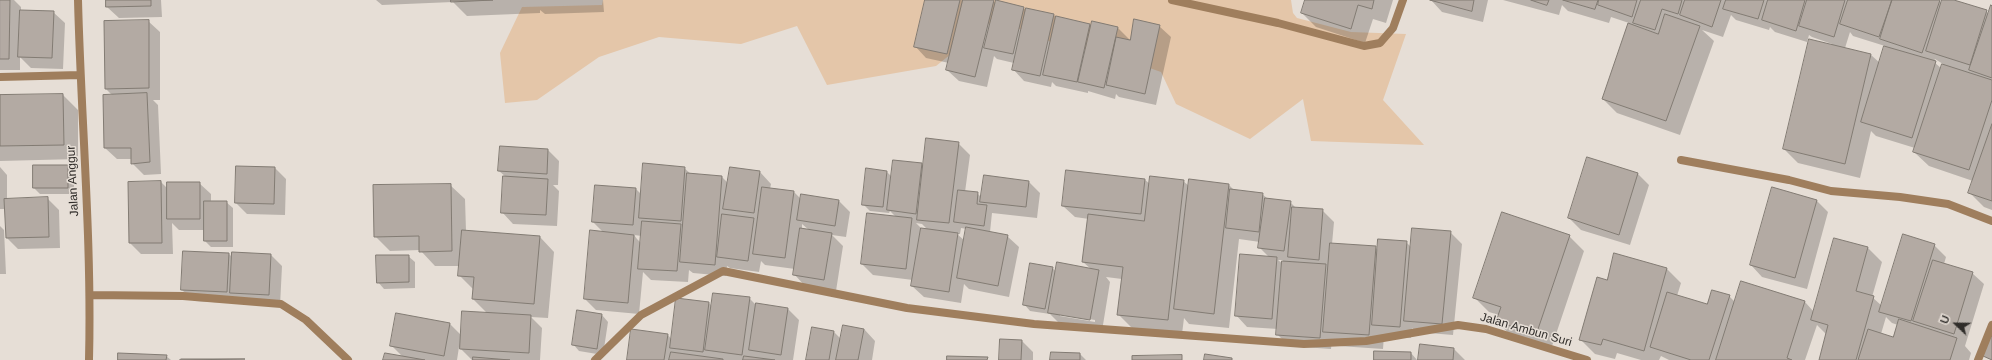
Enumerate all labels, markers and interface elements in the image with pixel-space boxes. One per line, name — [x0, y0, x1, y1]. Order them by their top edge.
street label: Jalan Anggur — [64, 145, 82, 217]
north arrow — [1936, 304, 1976, 344]
street label: Jalan Ambun Suri — [1478, 310, 1574, 350]
text: U — [1938, 314, 1952, 325]

